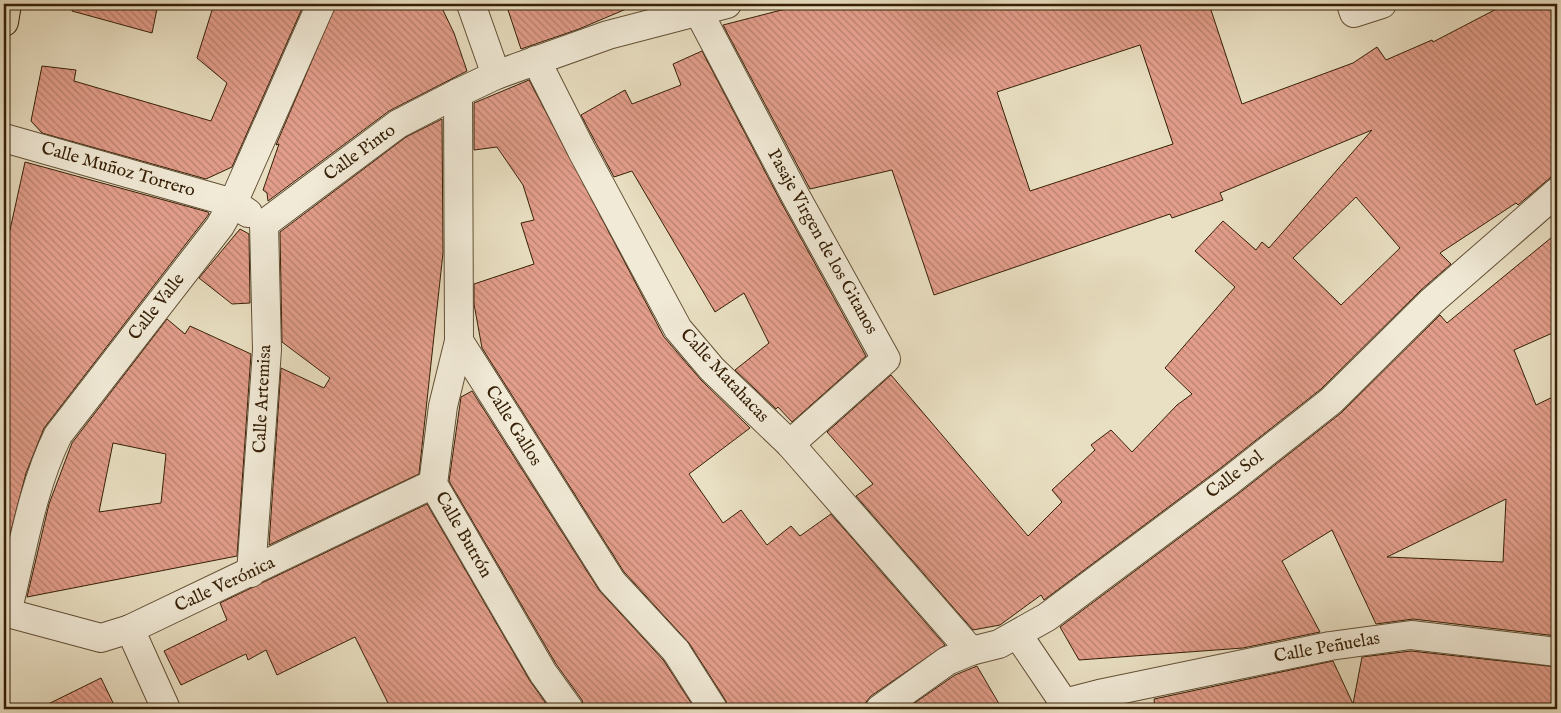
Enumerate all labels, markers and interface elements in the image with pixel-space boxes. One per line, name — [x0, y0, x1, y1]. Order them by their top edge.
street label: Calle Pinto — [320, 119, 401, 187]
street label: Calle Muñoz Torrero — [38, 137, 198, 203]
street label: Pasaje Virgen de los Gitanos — [761, 145, 883, 339]
street label: Calle Valle — [124, 269, 190, 345]
street label: Calle Matahacas — [675, 324, 773, 428]
street label: Calle Artemisa — [249, 344, 277, 454]
street label: Calle Gallos — [479, 382, 547, 470]
street label: Calle Sol — [1202, 446, 1268, 504]
street label: Calle Butrón — [429, 488, 497, 583]
street label: Calle Verónica — [171, 552, 279, 618]
street label: Calle Peñuelas — [1272, 627, 1382, 669]

